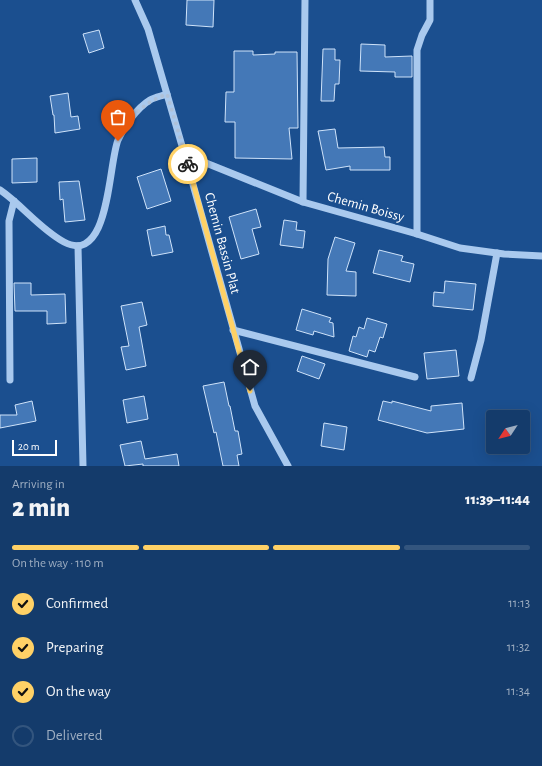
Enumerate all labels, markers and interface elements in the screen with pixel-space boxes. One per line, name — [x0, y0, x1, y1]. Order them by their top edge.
pin — [101, 100, 135, 141]
icon: bag — [107, 106, 129, 128]
courier — [168, 144, 208, 184]
icon: bike — [177, 153, 199, 175]
street label: Chemin Boissy — [326, 189, 406, 225]
street label: Chemin Bassin Plat — [202, 191, 242, 296]
pin — [233, 350, 267, 391]
icon: home — [239, 356, 261, 378]
north arrow — [486, 410, 530, 454]
map controls — [486, 410, 530, 454]
scale bar — [12, 438, 57, 457]
text: 20 m — [18, 441, 39, 452]
text: Arriving in — [12, 478, 65, 491]
text: 11:39–11:44 — [465, 492, 530, 507]
text: 2 min — [12, 495, 70, 521]
text: On the way · 110 m — [12, 557, 104, 570]
icon: check — [12, 593, 34, 615]
text: Confirmed — [46, 596, 108, 611]
text: 11:13 — [508, 597, 530, 610]
icon: check — [12, 637, 34, 659]
text: Preparing — [46, 640, 103, 655]
text: 11:32 — [507, 641, 530, 654]
icon: check — [12, 681, 34, 703]
text: On the way — [46, 684, 111, 699]
text: 11:34 — [506, 685, 530, 698]
text: Delivered — [46, 728, 103, 743]

